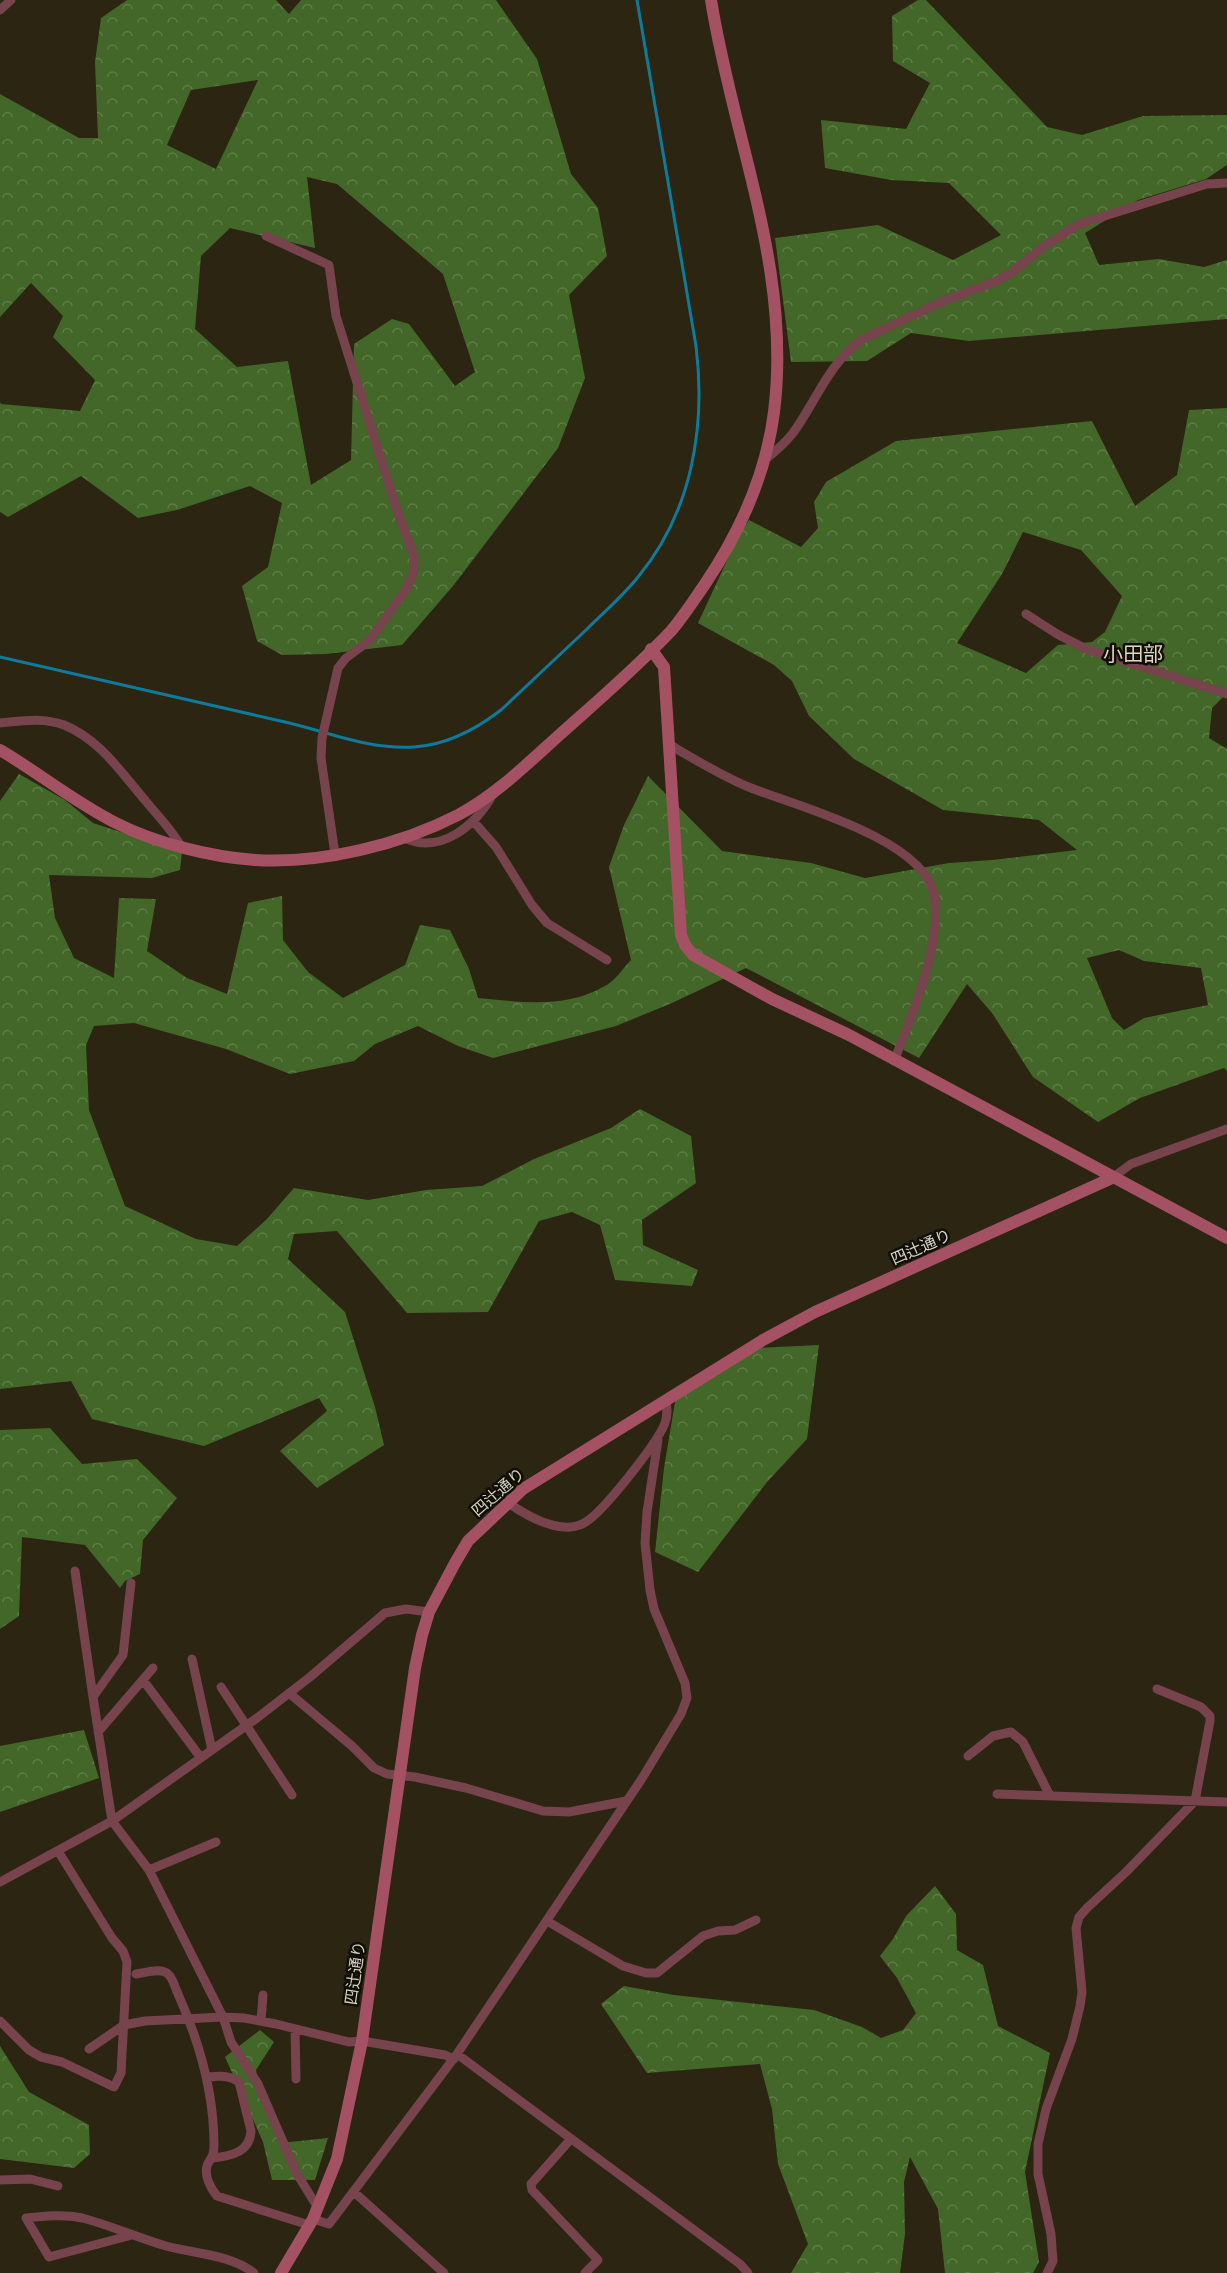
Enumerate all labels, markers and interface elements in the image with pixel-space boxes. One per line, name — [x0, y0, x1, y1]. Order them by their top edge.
district label: 小田部 — [1103, 642, 1163, 666]
street label: 四辻通り — [888, 1225, 954, 1269]
street label: 四辻通り — [468, 1464, 528, 1520]
street label: 四辻通り — [341, 1940, 369, 2006]

